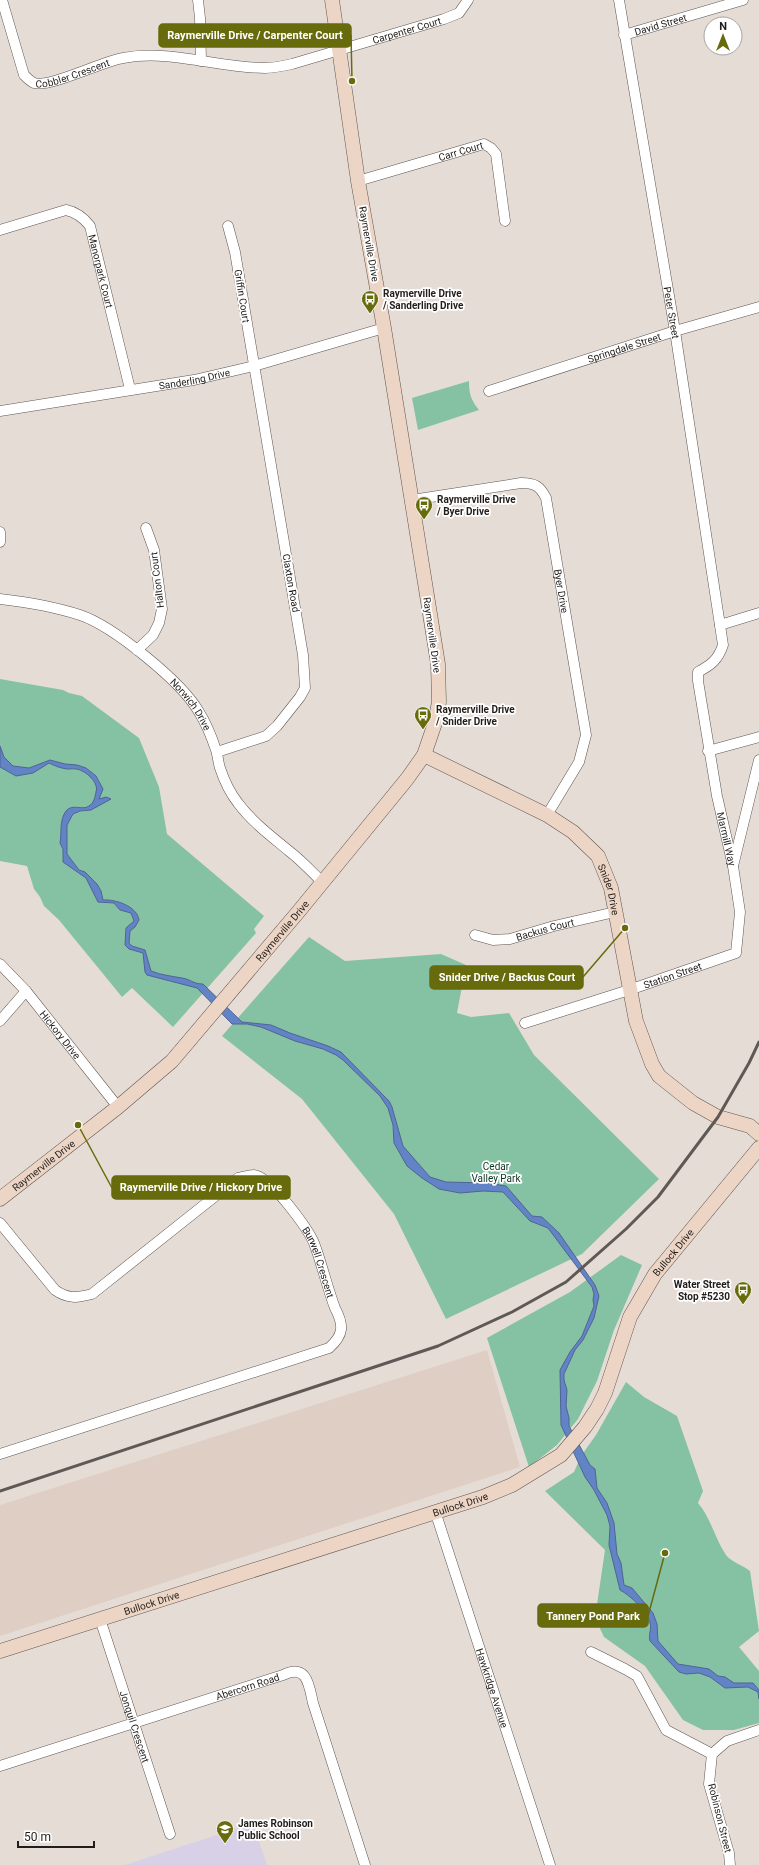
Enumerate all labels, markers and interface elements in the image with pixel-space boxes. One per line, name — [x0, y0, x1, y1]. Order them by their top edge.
street label: David Street — [633, 11, 688, 37]
street label: Carpenter Court — [371, 15, 442, 45]
north arrow — [703, 16, 743, 56]
text: N — [719, 20, 727, 33]
callout: Raymerville Drive / Carpenter Court — [159, 24, 351, 47]
text: Raymerville Drive / Carpenter Court — [167, 29, 343, 42]
street label: Cobbler Crescent — [35, 57, 111, 89]
street label: Carr Court — [437, 139, 484, 163]
street label: Raymerville Drive — [357, 206, 381, 282]
street label: Manorpark Court — [87, 233, 115, 309]
street label: Griffin Court — [232, 269, 252, 323]
street label: Peter Street — [662, 286, 682, 339]
place label: Raymerville Drive / Sanderling Drive — [382, 288, 464, 311]
bus stop icon: Raymerville Drive / Sanderling Drive — [360, 289, 380, 314]
street label: Springdale Street — [586, 330, 662, 364]
street label: Sanderling Drive — [158, 366, 231, 391]
place label: Raymerville Drive / Byer Drive — [436, 494, 516, 517]
bus stop icon: Raymerville Drive / Byer Drive — [414, 495, 434, 520]
street label: Halton Court — [148, 551, 166, 609]
street label: Claxton Road — [280, 553, 302, 613]
street label: Byer Drive — [553, 568, 571, 614]
street label: Raymerville Drive — [421, 597, 443, 673]
street label: Norwich Drive — [168, 676, 213, 732]
place label: Raymerville Drive / Snider Drive — [435, 704, 515, 727]
bus stop icon: Raymerville Drive / Snider Drive — [413, 705, 433, 730]
street label: Marmill Way — [715, 811, 738, 867]
street label: Snider Drive — [596, 862, 621, 916]
street label: Raymerville Drive — [253, 898, 311, 964]
street label: Backus Court — [515, 916, 575, 942]
street label: Station Street — [642, 960, 703, 990]
callout: Snider Drive / Backus Court — [430, 966, 583, 989]
text: Snider Drive / Backus Court — [439, 971, 576, 984]
street label: Hickory Drive — [38, 1008, 83, 1061]
street label: Raymerville Drive — [10, 1137, 77, 1193]
park label: Cedar Valley Park — [471, 1161, 521, 1184]
callout: Raymerville Drive / Hickory Drive — [112, 1176, 290, 1199]
text: Raymerville Drive / Hickory Drive — [120, 1181, 282, 1194]
street label: Burwell Crescent — [300, 1225, 336, 1299]
street label: Bullock Drive — [650, 1227, 695, 1278]
place label: Water Street Stop #5230 — [674, 1279, 731, 1302]
bus stop icon: Water Street Stop #5230 — [733, 1280, 753, 1305]
street label: Bullock Drive — [431, 1490, 490, 1518]
street label: Bullock Drive — [122, 1589, 181, 1617]
callout: Tannery Pond Park — [538, 1604, 648, 1627]
text: Tannery Pond Park — [546, 1610, 640, 1623]
street label: Hawkridge Avenue — [474, 1647, 510, 1729]
street label: Abercorn Road — [214, 1671, 281, 1702]
street label: Jonquil Crescent — [118, 1689, 152, 1764]
street label: Robinson Street — [706, 1782, 734, 1854]
place label: James Robinson Public School — [238, 1818, 313, 1841]
school or university icon: James Robinson Public School — [215, 1819, 235, 1844]
scale bar — [18, 1823, 94, 1849]
text: 50 m — [24, 1830, 51, 1844]

